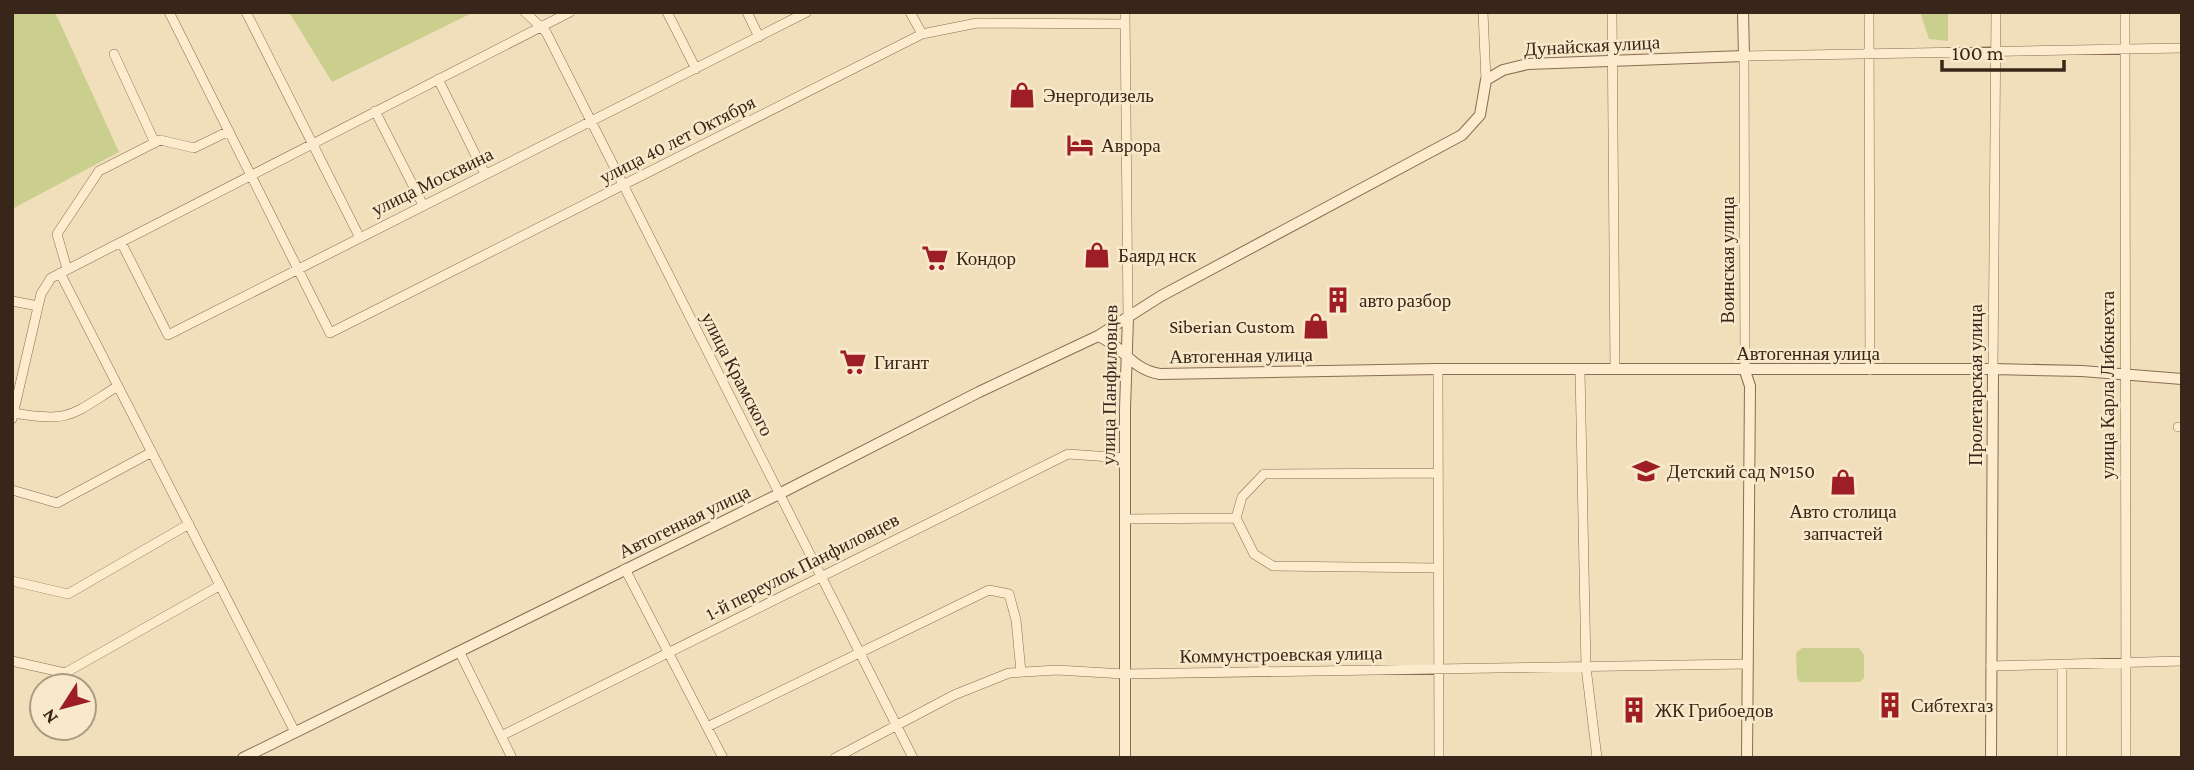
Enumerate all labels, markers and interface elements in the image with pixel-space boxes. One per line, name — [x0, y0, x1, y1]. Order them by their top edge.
scale bar — [1942, 28, 2064, 72]
street label: Дунайская улица — [1523, 31, 1661, 60]
text: 100 m — [1952, 41, 2004, 65]
shop icon: Энергодизель — [1007, 80, 1037, 110]
place label: Энергодизель — [1043, 85, 1154, 106]
street label: улица 40 лет Октября — [596, 91, 759, 188]
hotel icon: Аврора — [1065, 130, 1095, 160]
place label: Аврора — [1101, 135, 1161, 156]
street label: улица Москвина — [368, 143, 497, 220]
street label: Воинская улица — [1717, 196, 1738, 324]
shop icon: Баярд нск — [1082, 240, 1112, 270]
supermarket icon: Кондор — [920, 243, 950, 273]
place label: Баярд нск — [1118, 245, 1197, 266]
place label: Кондор — [956, 248, 1016, 269]
building icon: авто разбор — [1323, 285, 1353, 315]
place label: авто разбор — [1359, 290, 1451, 311]
street label: улица Карла Либкнехта — [2097, 290, 2118, 479]
street label: Пролетарская улица — [1965, 303, 1986, 466]
street label: улица Панфиловцев — [1098, 304, 1121, 466]
street label: улица Крамского — [697, 309, 778, 440]
shop icon: Siberian Custom — [1301, 311, 1331, 341]
place label: Siberian Custom — [1169, 316, 1295, 337]
street label: Автогенная улица — [1736, 343, 1880, 364]
street label: Автогенная улица — [1169, 344, 1314, 367]
supermarket icon: Гигант — [838, 347, 868, 377]
place label: Гигант — [874, 352, 930, 373]
school or university icon: Детский сад №150 — [1631, 456, 1661, 486]
place label: Детский сад №150 — [1667, 461, 1815, 482]
shop icon: Авто столица запчастей — [1828, 467, 1858, 497]
street label: Автогенная улица — [615, 480, 754, 562]
place label: Авто столица запчастей — [1789, 501, 1897, 544]
street label: 1-й переулок Панфиловцев — [702, 509, 902, 624]
street label: Коммунстроевская улица — [1179, 642, 1383, 667]
north arrow — [28, 672, 98, 742]
building icon: Сибтехгаз — [1875, 690, 1905, 720]
building icon: ЖК Грибоедов — [1619, 695, 1649, 725]
place label: Сибтехгаз — [1911, 695, 1993, 716]
place label: ЖК Грибоедов — [1655, 700, 1773, 721]
text: N — [37, 705, 62, 728]

